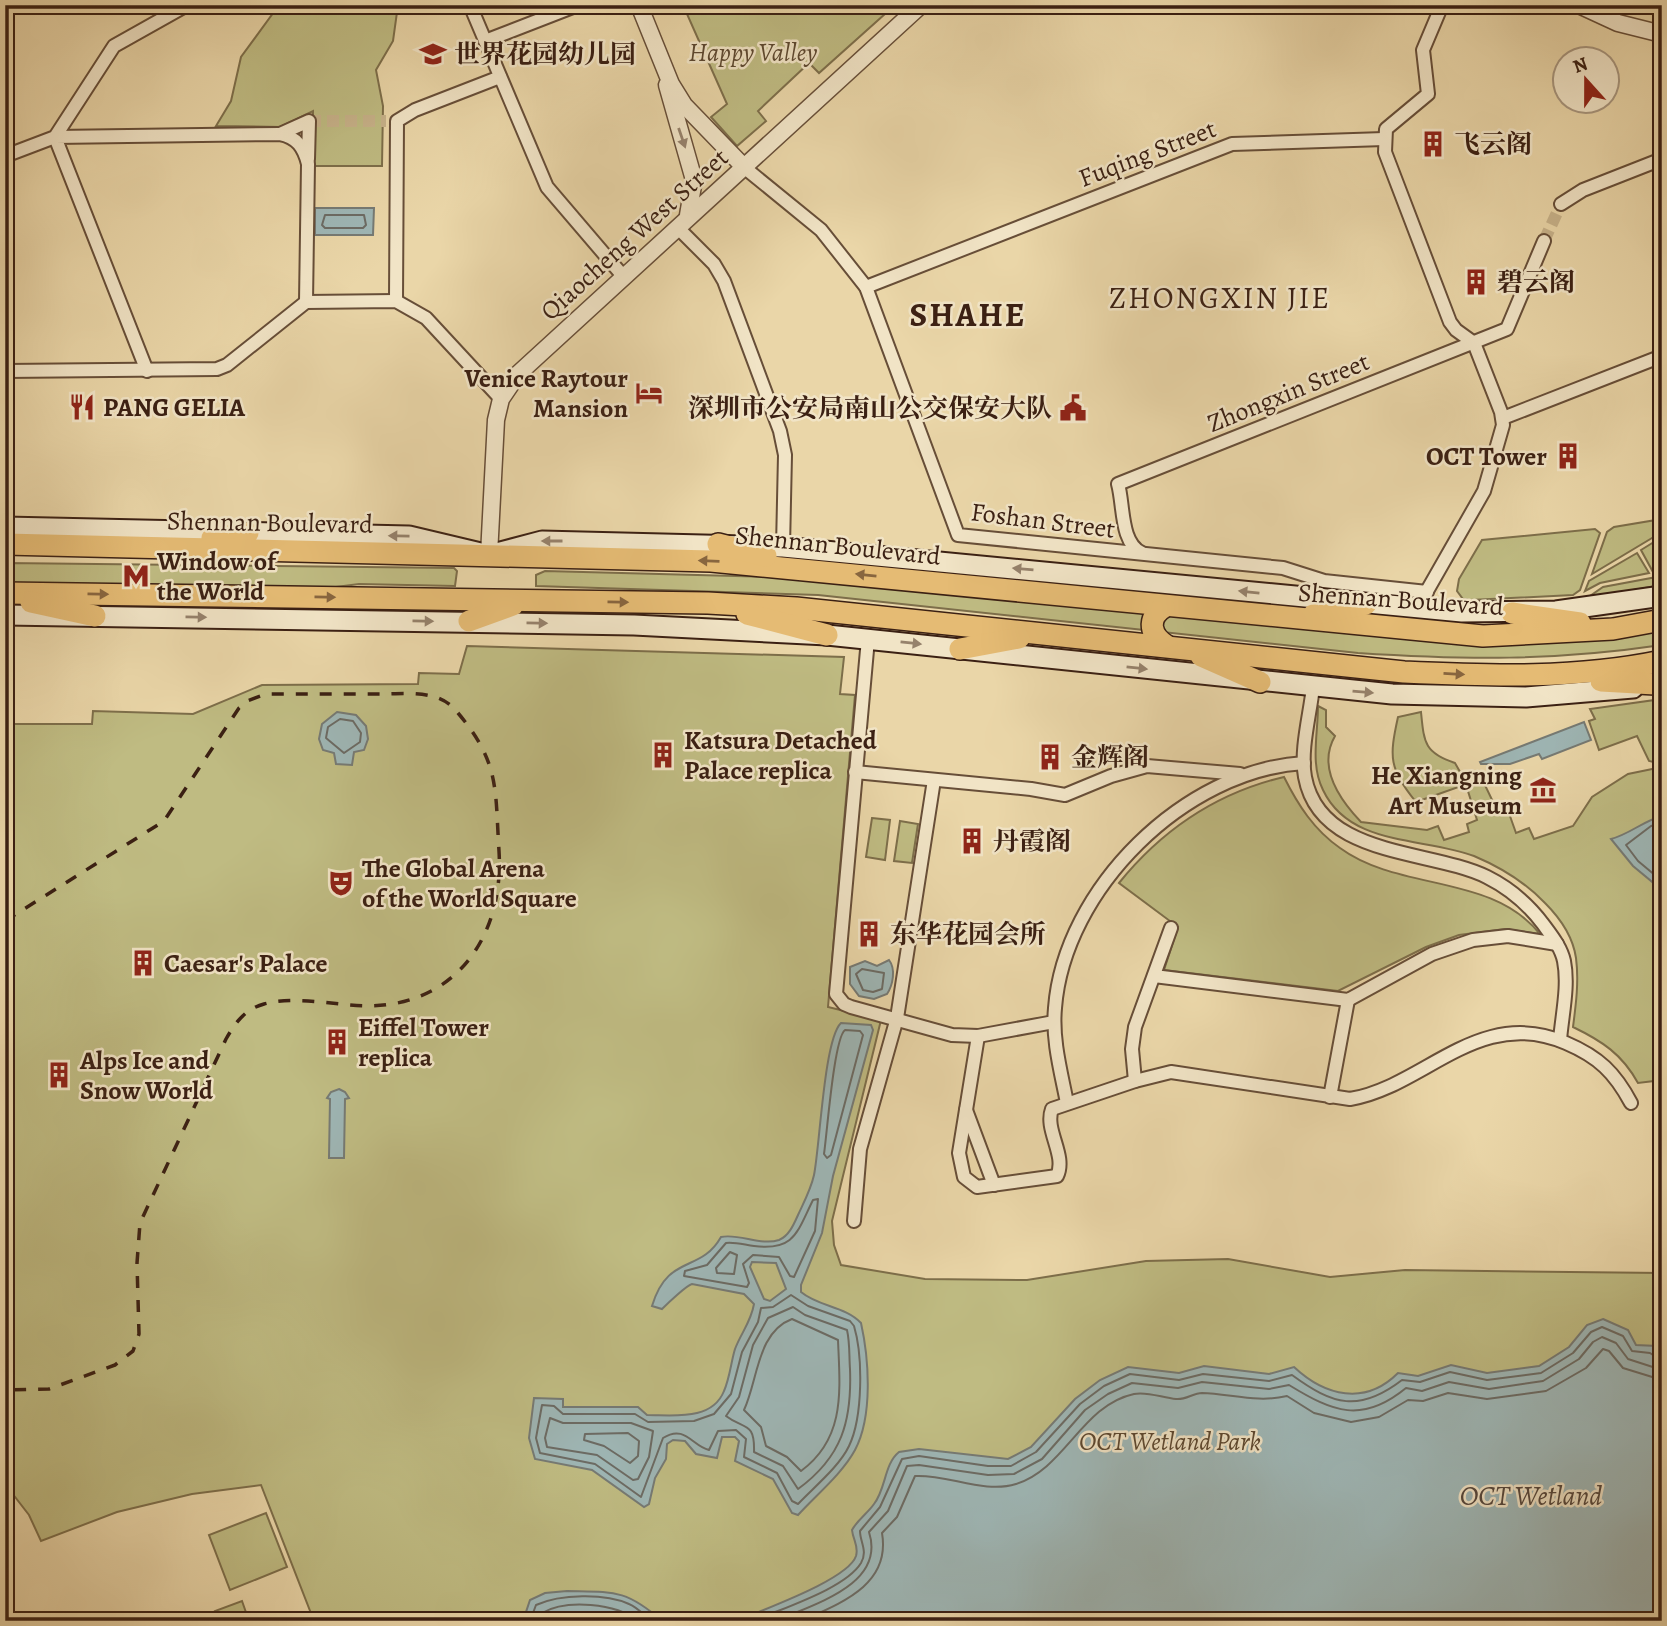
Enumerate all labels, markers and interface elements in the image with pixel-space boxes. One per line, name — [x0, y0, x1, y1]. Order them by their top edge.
park label: Happy Valley — [689, 35, 817, 70]
place label: 世界花园幼儿园 — [454, 37, 636, 72]
school or university icon: 世界花园幼儿园 — [418, 39, 448, 69]
north arrow — [1552, 46, 1622, 116]
text: N — [1569, 50, 1592, 80]
street label: Fuqing Street — [1073, 111, 1221, 196]
place label: 飞云阁 — [1454, 127, 1532, 162]
one-way arrow — [677, 128, 687, 149]
building icon: 飞云阁 — [1418, 129, 1448, 159]
street label: Qiaocheng West Street — [533, 140, 736, 328]
place label: 碧云阁 — [1497, 265, 1575, 300]
building icon: 碧云阁 — [1461, 267, 1491, 297]
district label: ZHONGXIN JIE — [1109, 278, 1331, 318]
district label: SHAHE — [910, 292, 1026, 337]
street label: Zhongxin Street — [1202, 344, 1375, 441]
place label: Venice Raytour Mansion — [463, 361, 628, 426]
hotel icon: Venice Raytour Mansion — [634, 378, 664, 408]
place label: PANG GELIA — [103, 390, 246, 425]
place label: 深圳市公安局南山公交保安大队 — [688, 391, 1052, 426]
restaurant icon: PANG GELIA — [67, 392, 97, 422]
public building icon: 深圳市公安局南山公交保安大队 — [1058, 393, 1088, 423]
place label: OCT Tower — [1426, 439, 1547, 474]
building icon: OCT Tower — [1553, 441, 1583, 471]
street label: Foshan Street — [969, 494, 1117, 547]
street label: Shennan Boulevard — [167, 503, 373, 542]
street label: Shennan Boulevard — [734, 517, 942, 574]
one-way arrow — [388, 530, 410, 542]
one-way arrow — [541, 535, 563, 547]
place label: Window of the World — [156, 544, 280, 609]
one-way arrow — [698, 555, 720, 566]
metro station icon: Window of the World — [121, 561, 151, 591]
one-way arrow — [1012, 563, 1034, 574]
one-way arrow — [855, 570, 877, 581]
street label: Shennan Boulevard — [1297, 575, 1505, 624]
one-way arrow — [1238, 586, 1260, 597]
one-way arrow — [87, 588, 109, 600]
one-way arrow — [315, 592, 337, 603]
one-way arrow — [607, 596, 629, 608]
one-way arrow — [185, 611, 207, 623]
one-way arrow — [413, 615, 435, 626]
one-way arrow — [527, 617, 549, 628]
one-way arrow — [900, 638, 922, 649]
one-way arrow — [1126, 663, 1148, 674]
one-way arrow — [1444, 669, 1466, 680]
one-way arrow — [1353, 686, 1375, 697]
place label: Katsura Detached Palace replica — [684, 723, 878, 788]
building icon: Katsura Detached Palace replica — [648, 740, 678, 770]
place label: 金辉阁 — [1071, 740, 1149, 775]
building icon: 金辉阁 — [1035, 742, 1065, 772]
place label: He Xiangning Art Museum — [1371, 758, 1523, 823]
museum icon: He Xiangning Art Museum — [1528, 775, 1558, 805]
place label: 丹霞阁 — [993, 824, 1071, 859]
building icon: 丹霞阁 — [957, 826, 987, 856]
place label: The Global Arena of the World Square — [362, 851, 577, 916]
theatre icon: The Global Arena of the World Square — [326, 868, 356, 898]
place label: 东华花园会所 — [890, 917, 1046, 952]
building icon: 东华花园会所 — [854, 919, 884, 949]
place label: Caesar's Palace — [164, 946, 328, 981]
building icon: Caesar's Palace — [128, 948, 158, 978]
place label: Eiffel Tower replica — [358, 1010, 489, 1075]
building icon: Eiffel Tower replica — [322, 1027, 352, 1057]
place label: Alps Ice and Snow World — [79, 1043, 214, 1108]
building icon: Alps Ice and Snow World — [44, 1060, 74, 1090]
park label: OCT Wetland Park — [1079, 1424, 1261, 1459]
water label: OCT Wetland — [1460, 1477, 1602, 1515]

